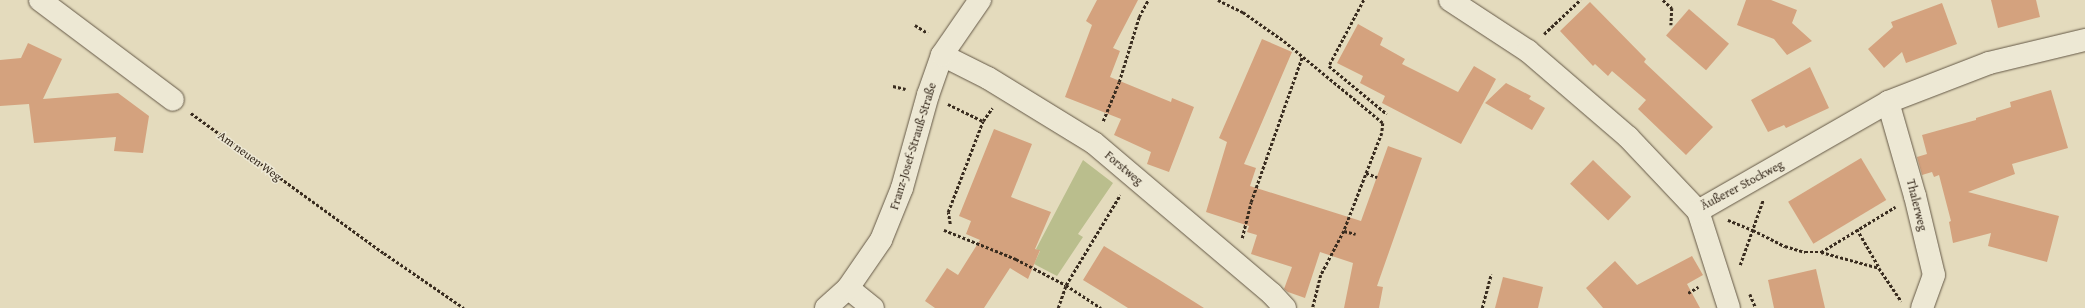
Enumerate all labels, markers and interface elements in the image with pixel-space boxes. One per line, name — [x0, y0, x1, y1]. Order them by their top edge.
street label: Franz-Josef-Strauß-Straße — [887, 81, 939, 211]
street label: Am neuen Weg — [215, 128, 285, 184]
street label: Forstweg — [1102, 148, 1146, 188]
street label: Äußerer Stockweg — [1698, 157, 1786, 213]
street label: Thalerweg — [1904, 178, 1930, 232]

